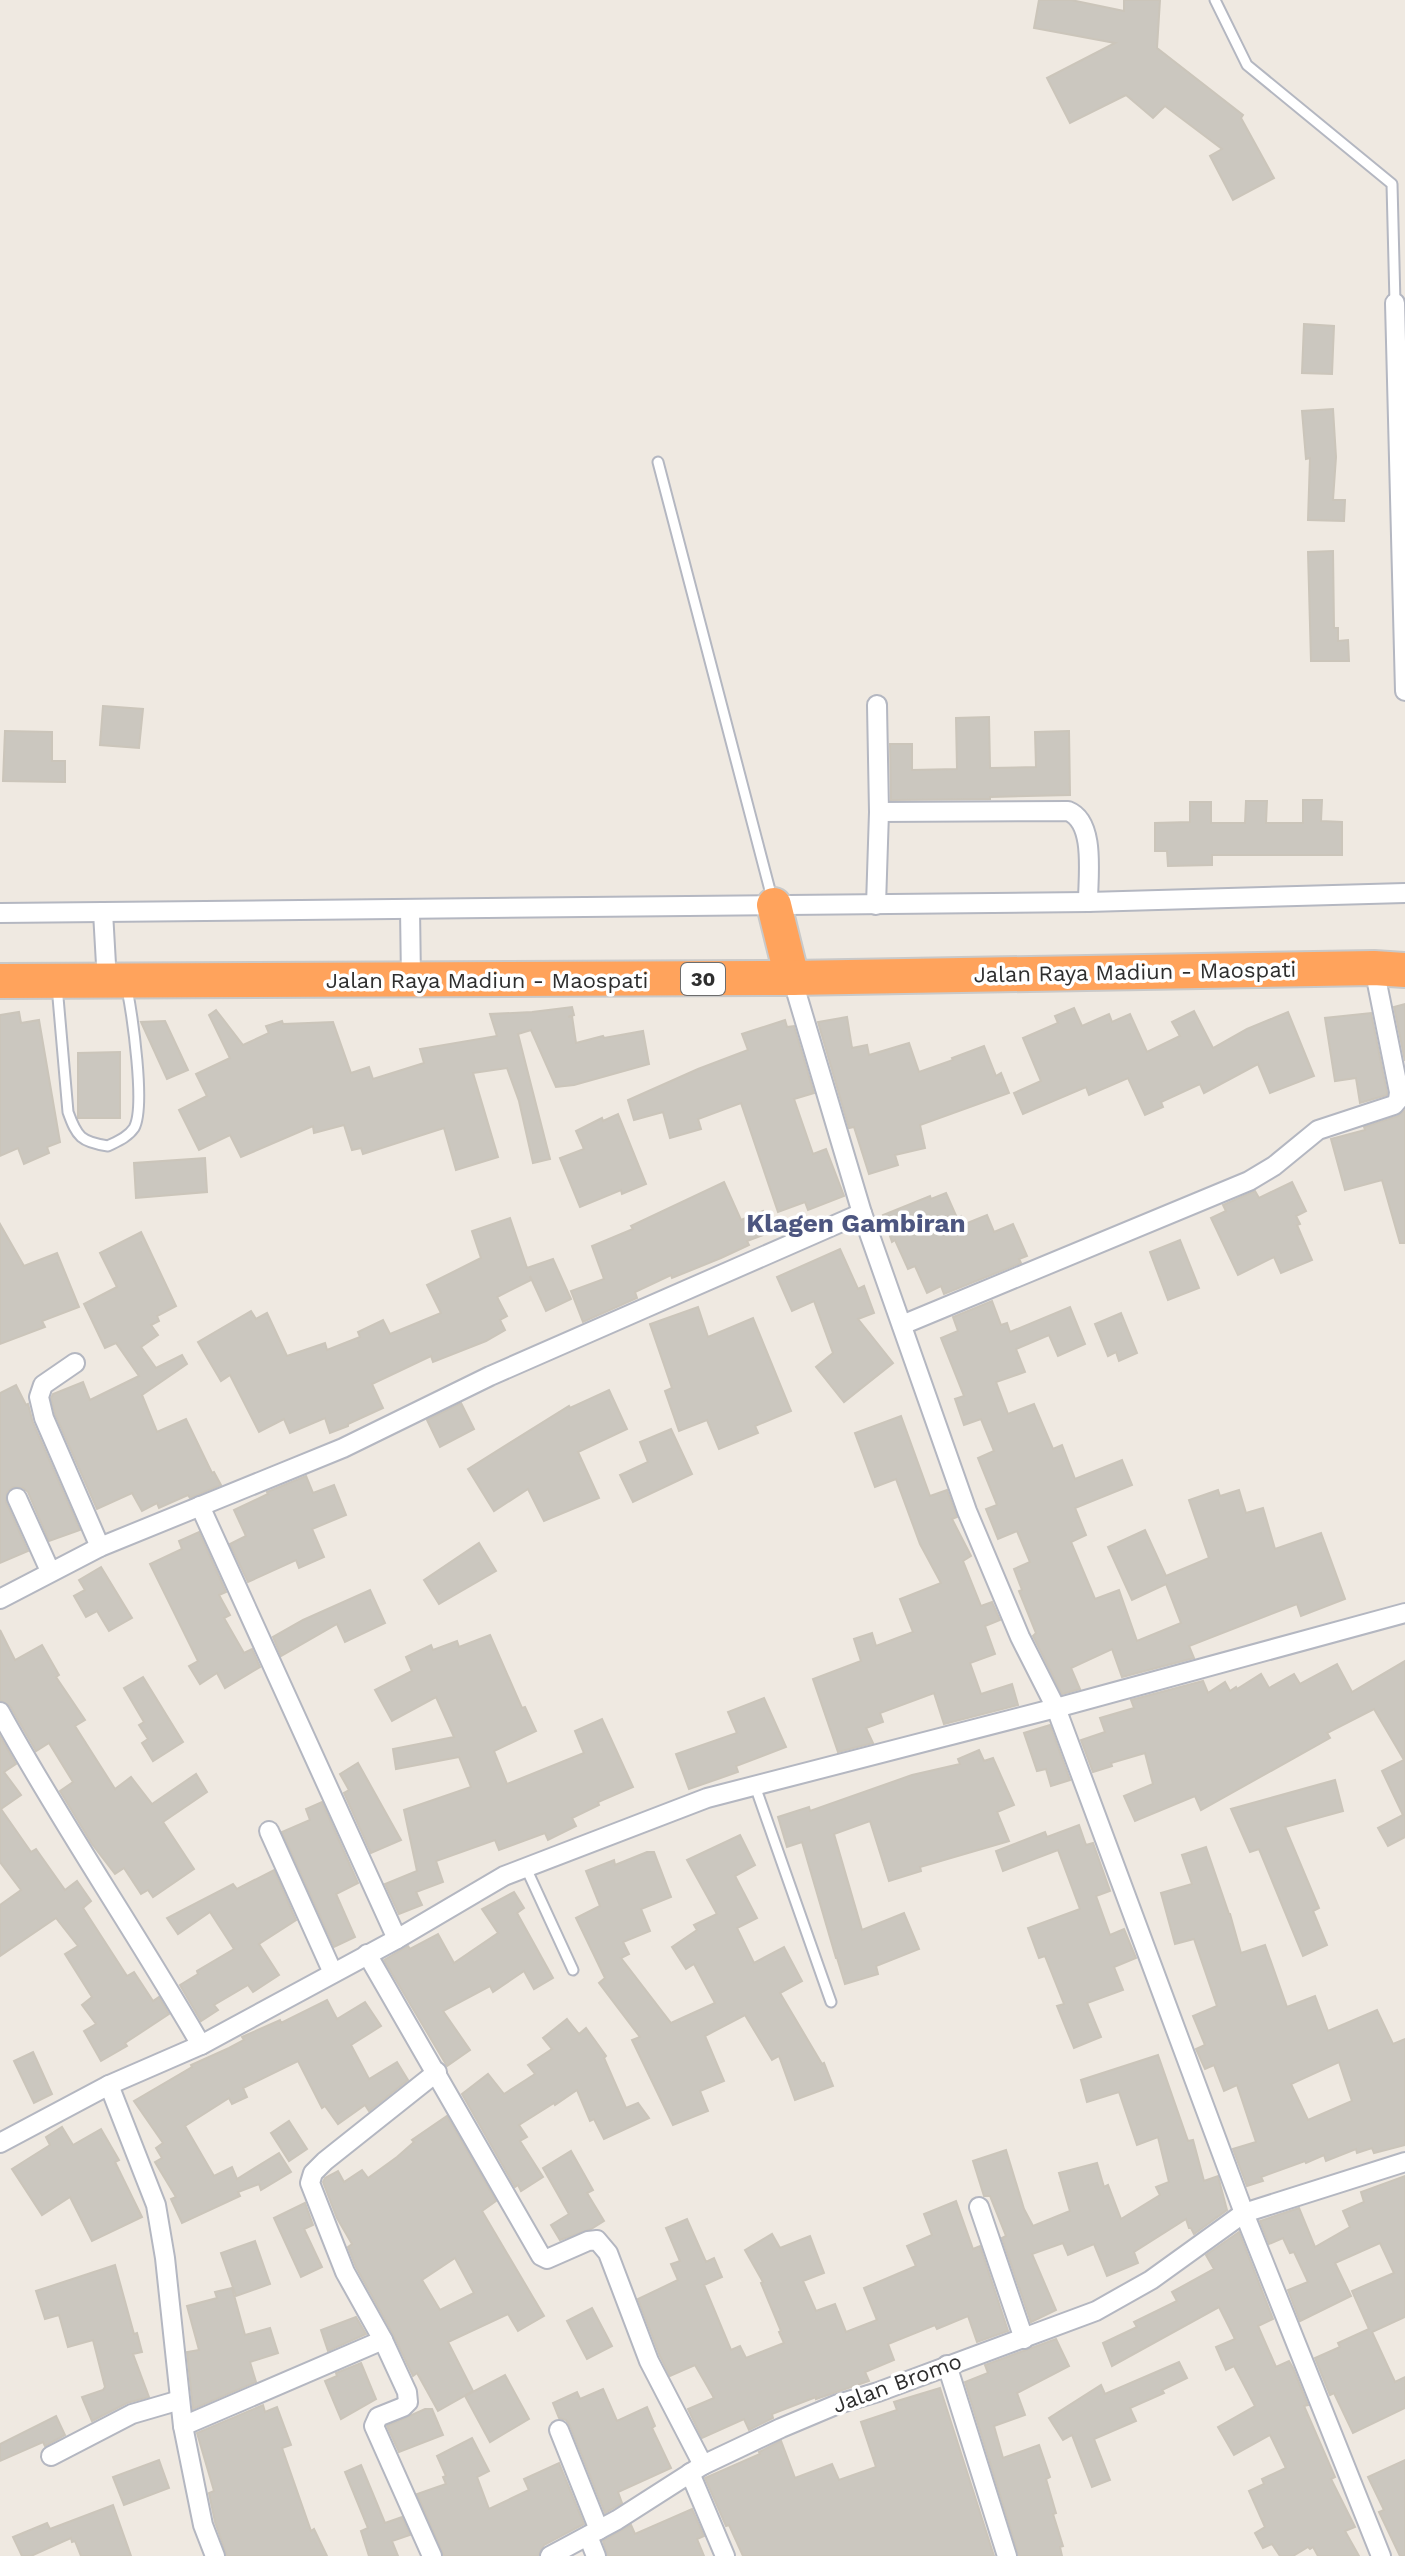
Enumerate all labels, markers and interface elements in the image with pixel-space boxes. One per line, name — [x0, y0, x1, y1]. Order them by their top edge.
street label: Jalan Raya Madiun - Maospati — [973, 957, 1297, 987]
road number: 30 — [681, 963, 725, 995]
street label: Jalan Raya Madiun - Maospati — [326, 968, 648, 993]
district label: Klagen Gambiran — [746, 1208, 966, 1238]
street label: Jalan Bromo — [829, 2348, 965, 2418]

